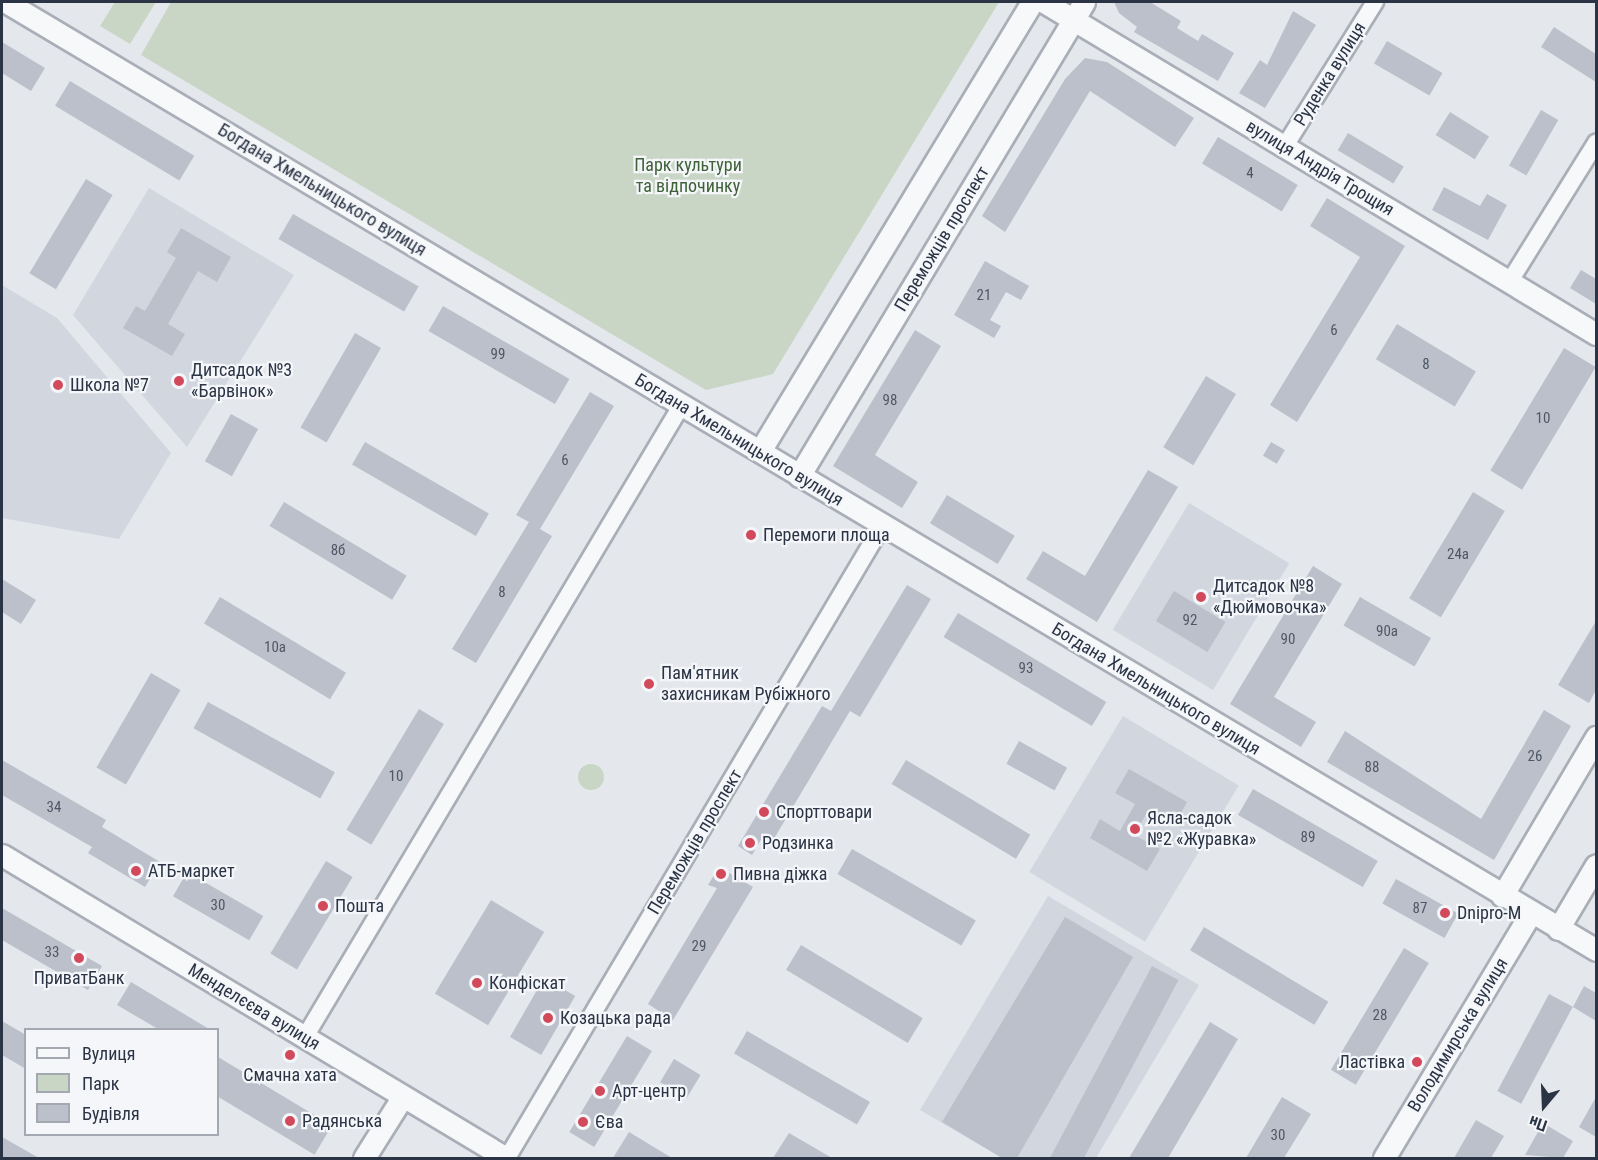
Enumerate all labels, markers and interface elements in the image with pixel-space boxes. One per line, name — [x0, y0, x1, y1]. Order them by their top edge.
street label: Руденка вулиця — [1289, 18, 1371, 130]
street label: вулиця Андрія Трощия — [1242, 115, 1398, 221]
street label: Богдана Хмельницького вулиця — [214, 119, 430, 261]
park label: Парк культури та відпочинку — [634, 155, 742, 198]
street label: Переможців проспект — [890, 163, 994, 315]
house number: 4 — [1246, 165, 1254, 183]
house number: 21 — [977, 287, 991, 305]
house number: 6 — [1330, 322, 1338, 340]
house number: 99 — [491, 346, 505, 364]
house number: 8 — [1422, 356, 1430, 374]
place label: Дитсадок №3 «Барвінок» — [191, 360, 292, 403]
street label: Богдана Хмельницького вулиця — [631, 369, 847, 511]
place label: Школа №7 — [70, 374, 149, 396]
marker: Дитсадок №3 «Барвінок» — [172, 374, 186, 388]
marker: Школа №7 — [51, 378, 65, 392]
house number: 98 — [883, 392, 897, 410]
house number: 10 — [1536, 410, 1550, 428]
house number: 6 — [561, 452, 569, 470]
place label: Перемоги площа — [763, 524, 890, 546]
marker: Перемоги площа — [744, 528, 758, 542]
house number: 8б — [331, 542, 345, 560]
house number: 24а — [1447, 546, 1469, 564]
place label: Дитсадок №8 «Дюймовочка» — [1213, 576, 1326, 618]
house number: 8 — [498, 584, 506, 602]
marker: Дитсадок №8 «Дюймовочка» — [1194, 590, 1208, 604]
house number: 92 — [1183, 612, 1197, 630]
street label: Богдана Хмельницького вулиця — [1048, 618, 1264, 760]
house number: 90а — [1376, 623, 1398, 641]
house number: 90 — [1281, 631, 1295, 649]
house number: 10а — [264, 639, 286, 657]
house number: 93 — [1019, 660, 1033, 678]
place label: Пам'ятник захисникам Рубіжного — [661, 663, 831, 706]
marker: Пам'ятник захисникам Рубіжного — [642, 677, 656, 691]
house number: 26 — [1528, 748, 1542, 766]
house number: 88 — [1365, 759, 1379, 777]
street label: Переможців проспект — [643, 766, 747, 918]
house number: 10 — [389, 768, 403, 786]
house number: 34 — [47, 799, 61, 817]
place label: Спорттовари — [776, 801, 872, 823]
marker: Спорттовари — [757, 805, 771, 819]
place label: Ясла-садок №2 «Журавка» — [1147, 808, 1256, 850]
marker: Ясла-садок №2 «Журавка» — [1128, 822, 1142, 836]
house number: 89 — [1301, 829, 1315, 847]
place label: Родзинка — [762, 832, 834, 854]
marker: Родзинка — [743, 836, 757, 850]
place label: АТБ-маркет — [148, 860, 235, 882]
place label: Пивна діжка — [733, 863, 827, 885]
marker: АТБ-маркет — [129, 864, 143, 878]
marker: Пивна діжка — [714, 867, 728, 881]
place label: Пошта — [335, 895, 384, 917]
house number: 30 — [211, 897, 225, 915]
marker: Пошта — [316, 899, 330, 913]
house number: 87 — [1413, 900, 1427, 918]
place label: Dnipro-M — [1457, 902, 1521, 924]
marker: Dnipro-M — [1438, 906, 1452, 920]
house number: 29 — [692, 938, 706, 956]
house number: 33 — [45, 944, 59, 962]
marker: ПриватБанк — [72, 951, 86, 965]
street label: Володимирська вулиця — [1403, 954, 1513, 1116]
street label: Менделєєва вулиця — [184, 959, 324, 1055]
place label: ПриватБанк — [34, 967, 124, 989]
place label: Конфіскат — [489, 972, 566, 994]
marker: Конфіскат — [470, 976, 484, 990]
place label: Козацька рада — [560, 1007, 671, 1029]
house number: 28 — [1373, 1007, 1387, 1025]
marker: Козацька рада — [541, 1011, 555, 1025]
legend — [24, 1028, 219, 1136]
text: Вулиця — [82, 1043, 136, 1064]
marker: Смачна хата — [283, 1048, 297, 1062]
place label: Ластівка — [1339, 1051, 1405, 1073]
marker: Ластівка — [1410, 1055, 1424, 1069]
place label: Смачна хата — [243, 1064, 337, 1086]
text: Парк — [82, 1073, 119, 1094]
north arrow — [1514, 1076, 1574, 1136]
place label: Арт-центр — [612, 1080, 686, 1102]
marker: Арт-центр — [593, 1084, 607, 1098]
text: Будівля — [82, 1103, 140, 1124]
place label: Радянська — [302, 1110, 382, 1132]
place label: Єва — [595, 1111, 623, 1133]
text: Пн — [1526, 1112, 1550, 1135]
marker: Радянська — [283, 1114, 297, 1128]
marker: Єва — [576, 1115, 590, 1129]
house number: 30 — [1271, 1127, 1285, 1145]

